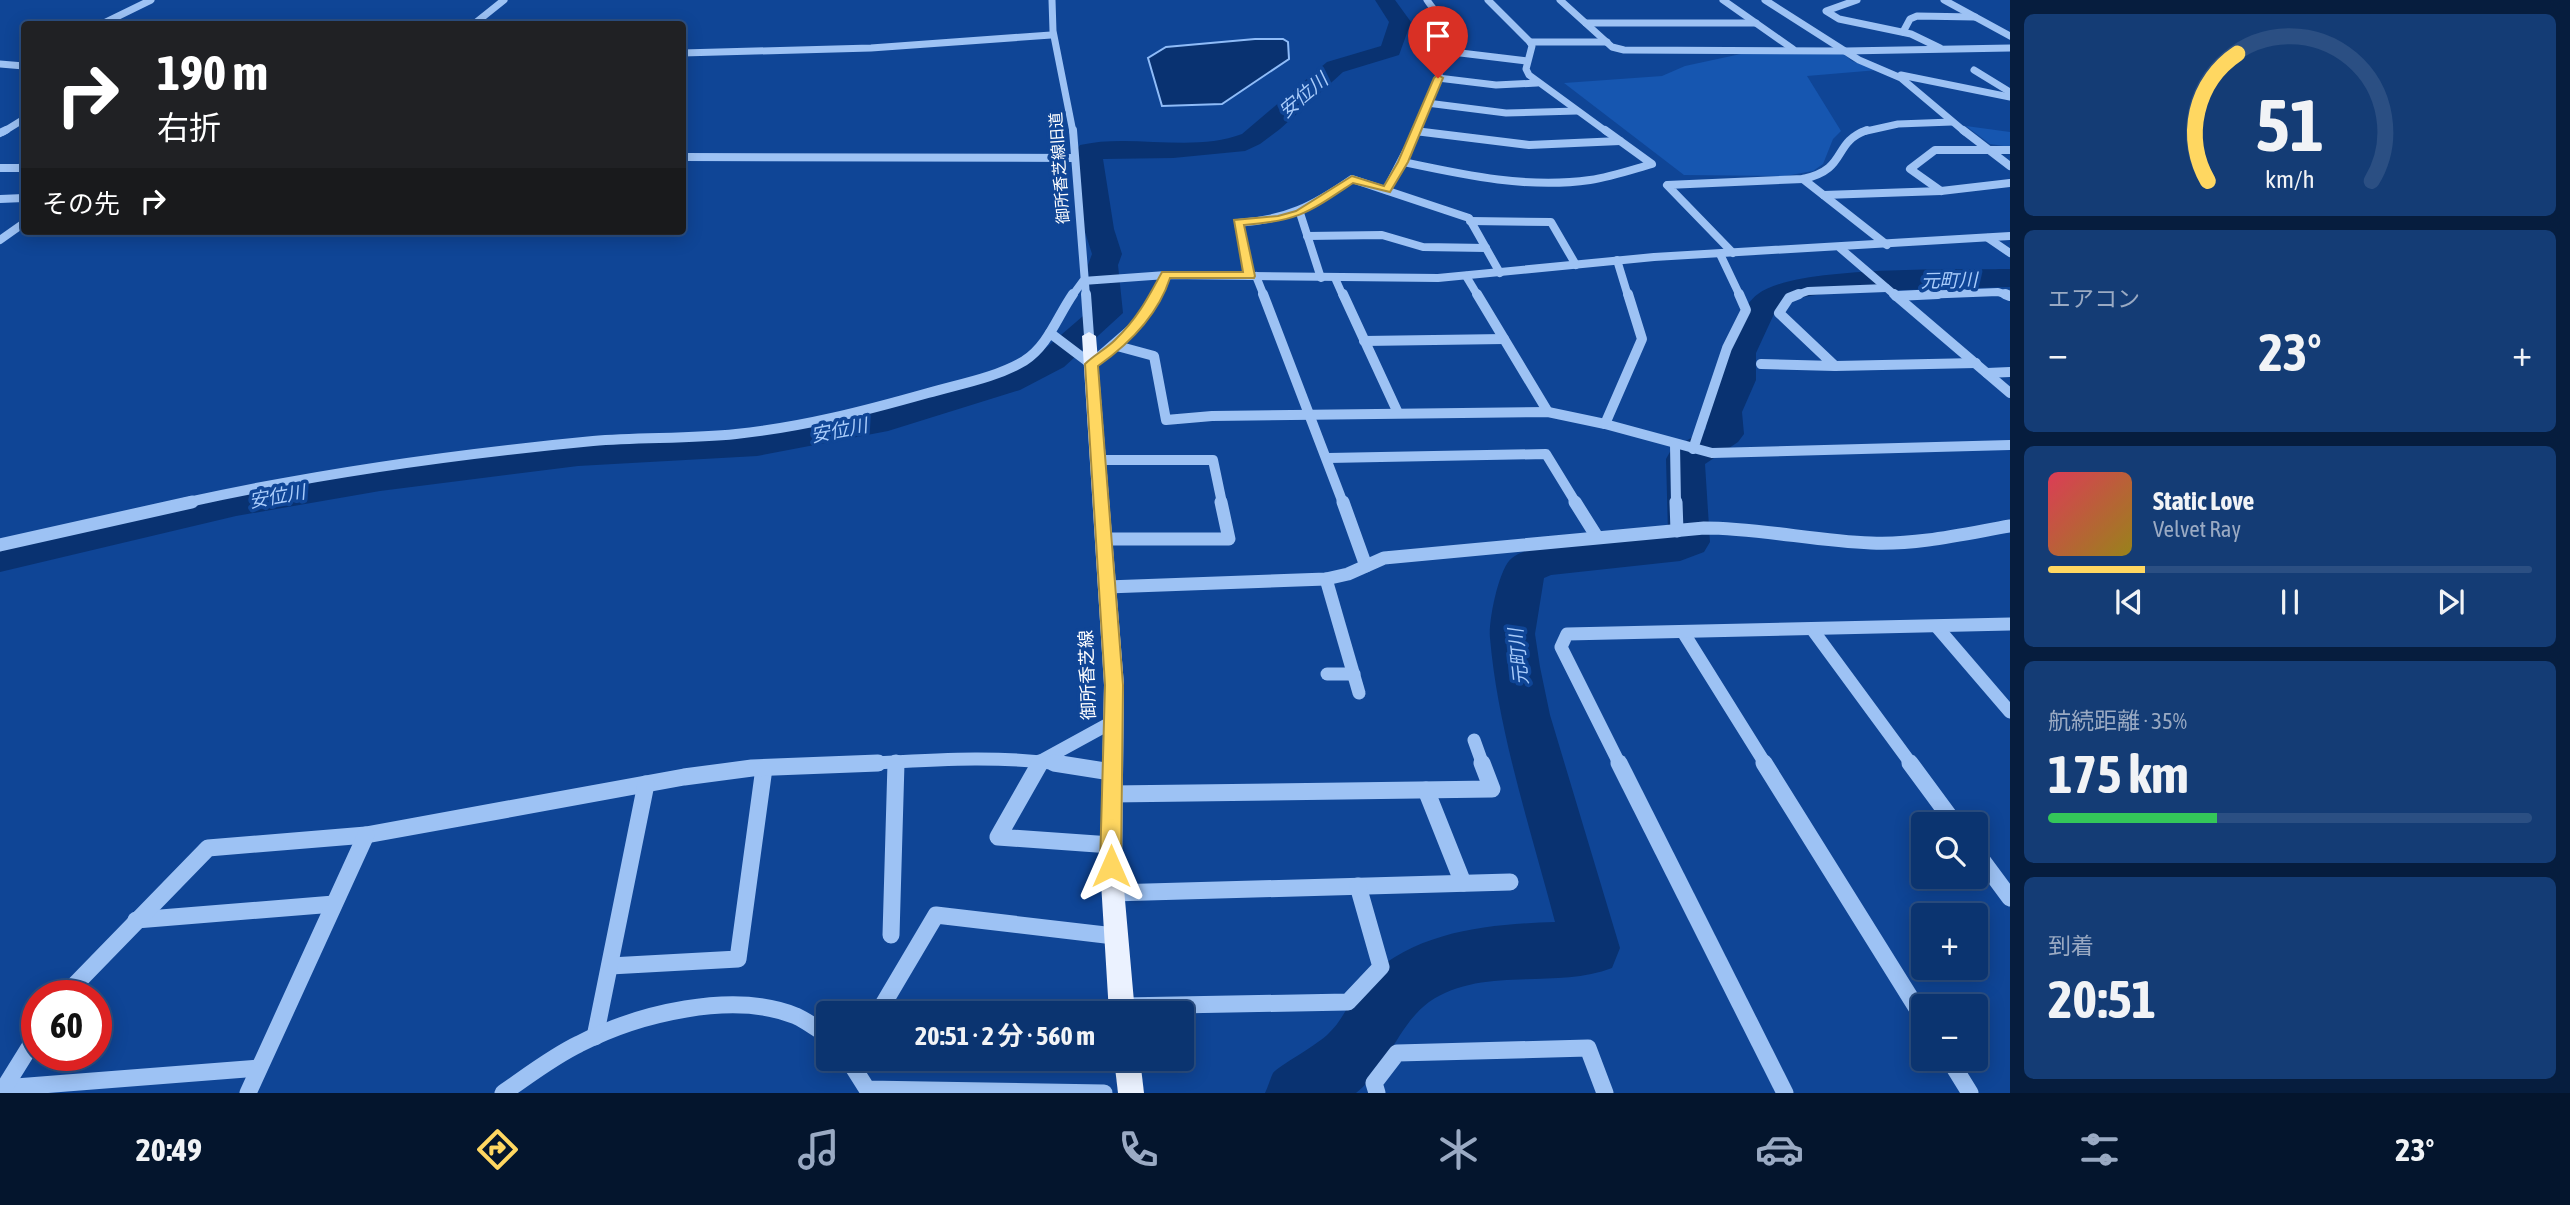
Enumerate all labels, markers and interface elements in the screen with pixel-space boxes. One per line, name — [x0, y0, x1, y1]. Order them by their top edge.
pin — [1408, 6, 1468, 78]
icon: arrive — [1419, 17, 1457, 55]
text: 190 m — [157, 44, 268, 100]
icon: right — [42, 49, 133, 140]
water label: 安位川 — [1274, 67, 1333, 122]
text: 51 — [2256, 83, 2324, 166]
text: 右折 — [157, 109, 221, 146]
street label: 御所香芝線旧道 — [1046, 112, 1072, 224]
text: km/h — [2265, 165, 2315, 193]
icon: right — [134, 182, 172, 220]
text: その先 — [42, 189, 120, 219]
water label: 元町川 — [1920, 268, 1980, 291]
text: エアコン — [2048, 286, 2140, 312]
text: 23° — [2258, 322, 2322, 382]
text: − — [2048, 331, 2068, 374]
text: + — [2512, 331, 2532, 374]
water label: 安位川 — [809, 413, 871, 446]
water label: 安位川 — [247, 480, 309, 512]
text: Static Love — [2153, 486, 2254, 516]
text: Velvet Ray — [2153, 516, 2241, 542]
icon: previous — [2110, 583, 2148, 621]
icon: pause — [2271, 583, 2309, 621]
icon: next — [2432, 583, 2470, 621]
water label: 元町川 — [1504, 626, 1532, 687]
street label: 御所香芝線 — [1075, 630, 1099, 720]
text: 航続距離 · 35% — [2048, 708, 2187, 734]
text: 175 km — [2048, 744, 2189, 804]
map controls — [1911, 812, 1988, 1071]
button: search — [1911, 812, 1988, 889]
position arrow — [1074, 829, 1148, 903]
button: + — [1911, 903, 1988, 980]
text: 到着 — [2048, 933, 2094, 959]
text: 20:51 — [2048, 969, 2156, 1029]
speed limit sign: 60 — [21, 980, 112, 1071]
button: − — [1911, 994, 1988, 1071]
text: 20:51 · 2 分 · 560 m — [915, 1021, 1095, 1051]
icon: directions — [473, 1125, 522, 1174]
icon: music — [794, 1125, 843, 1174]
icon: phone — [1114, 1125, 1163, 1174]
icon: climate — [1434, 1125, 1483, 1174]
icon: car — [1755, 1125, 1804, 1174]
icon: filters — [2075, 1125, 2124, 1174]
text: 20:49 — [136, 1131, 202, 1168]
text: 23° — [2395, 1131, 2434, 1168]

